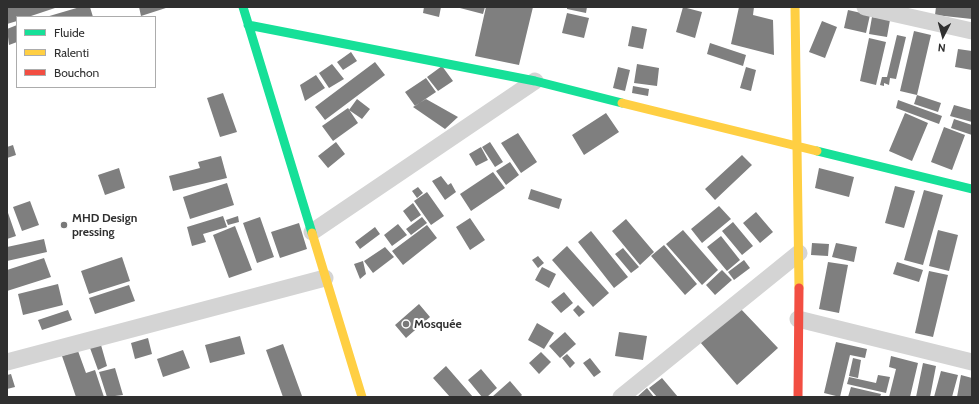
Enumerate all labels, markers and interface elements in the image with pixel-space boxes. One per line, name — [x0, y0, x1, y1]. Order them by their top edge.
legend — [16, 16, 156, 88]
north arrow — [923, 16, 963, 56]
text: Fluide — [54, 25, 85, 40]
text: N — [937, 41, 946, 55]
text: Ralenti — [54, 45, 89, 60]
text: Bouchon — [54, 65, 99, 80]
place label: MHD Design pressing — [72, 211, 137, 239]
marker: MHD Design pressing — [59, 220, 69, 230]
place label: Mosquée — [414, 317, 462, 331]
marker: Mosquée — [401, 319, 411, 329]

